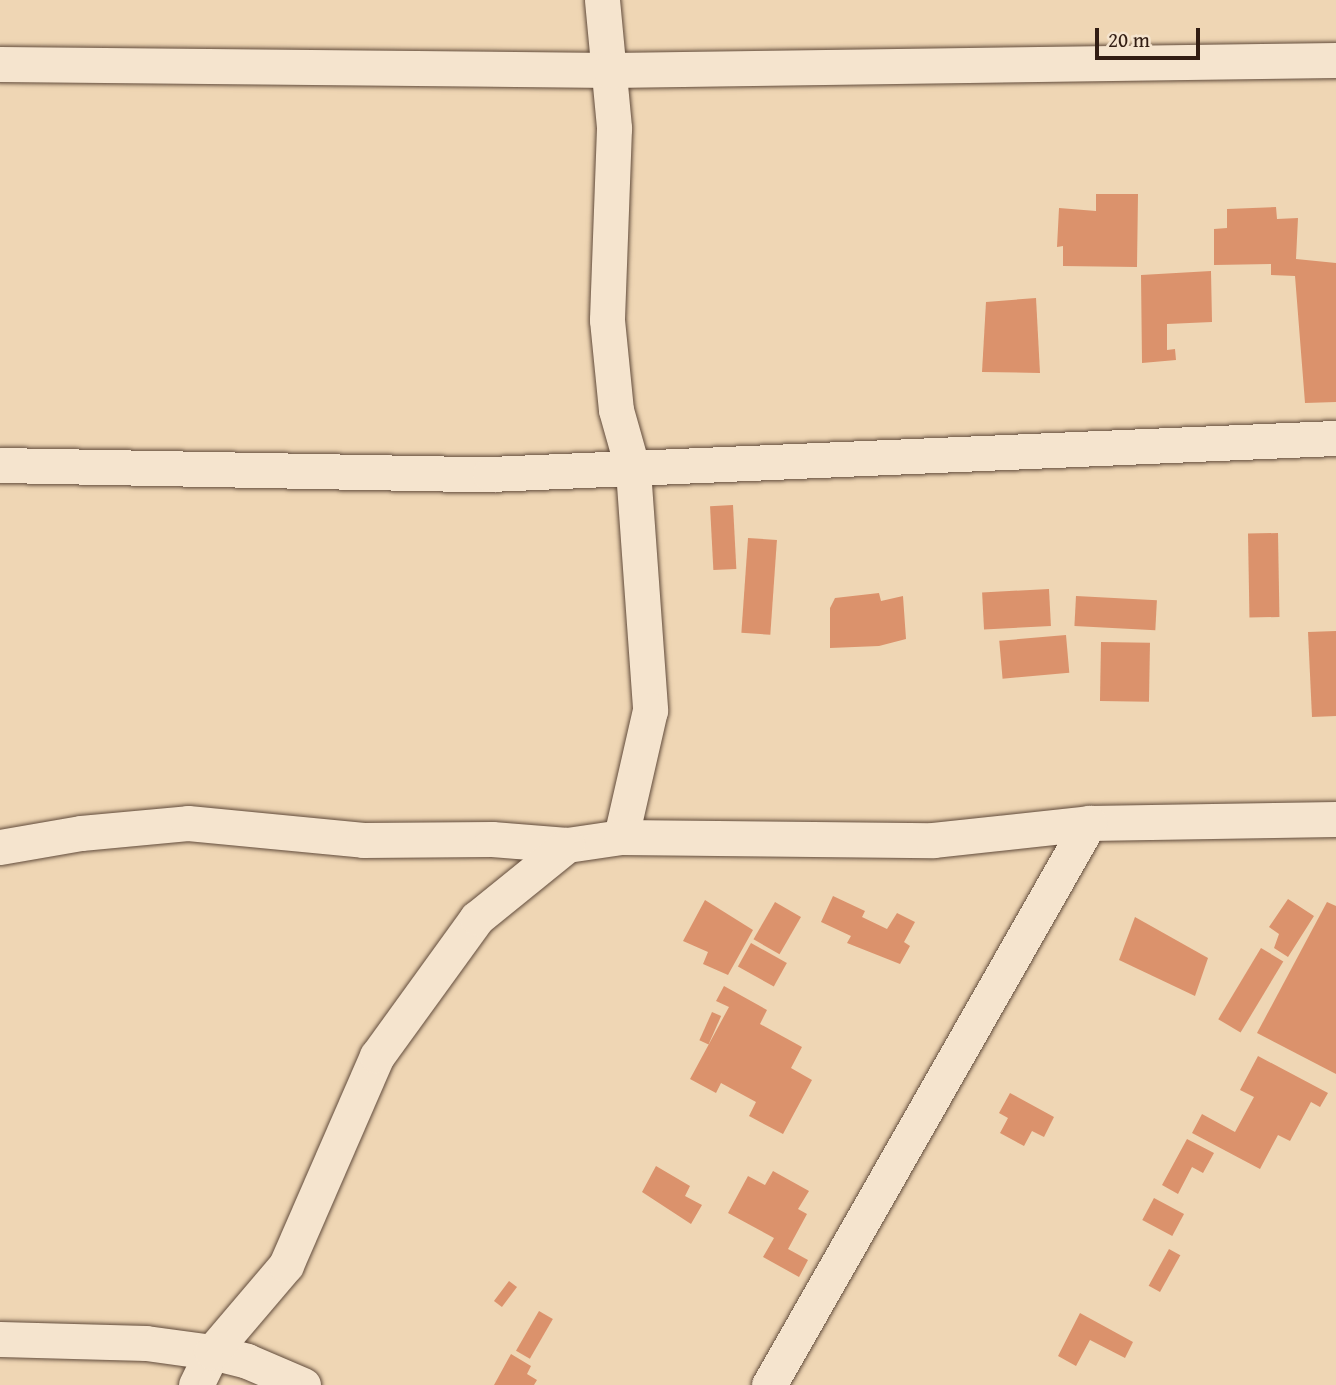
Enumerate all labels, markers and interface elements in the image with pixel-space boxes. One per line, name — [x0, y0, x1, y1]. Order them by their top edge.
scale bar — [1098, 14, 1203, 58]
text: 20 m — [1108, 24, 1150, 55]

